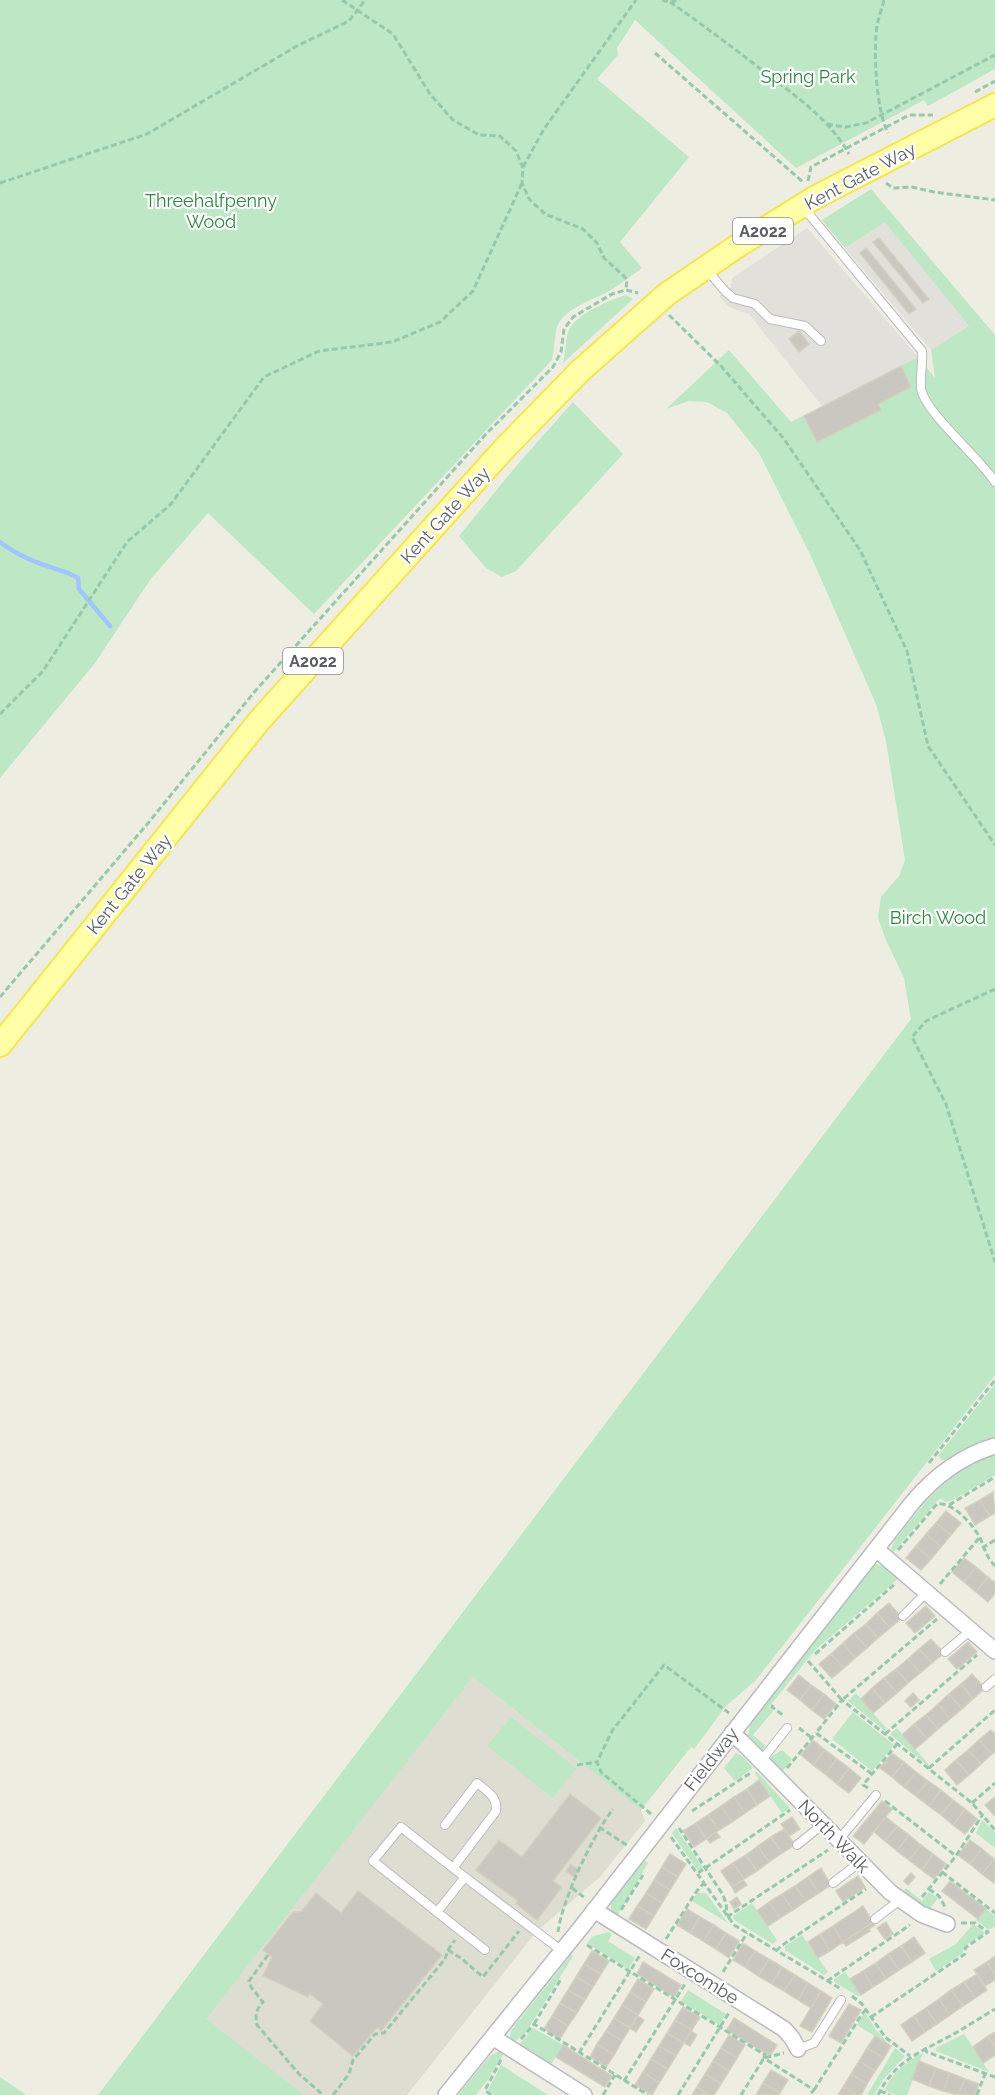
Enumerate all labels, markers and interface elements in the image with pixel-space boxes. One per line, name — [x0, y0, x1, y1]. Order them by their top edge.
park label: Spring Park — [760, 66, 856, 87]
street label: Kent Gate Way — [801, 138, 919, 214]
park label: Threehalfpenny Wood — [145, 190, 277, 232]
road number: A2022 — [733, 218, 793, 244]
street label: Kent Gate Way — [396, 462, 494, 568]
road number: A2022 — [283, 648, 343, 674]
street label: Kent Gate Way — [82, 829, 176, 938]
park label: Birch Wood — [890, 907, 986, 928]
street label: Fieldway — [680, 1723, 742, 1795]
street label: North Walk — [794, 1795, 874, 1877]
street label: Foxcombe — [657, 1944, 743, 2008]

